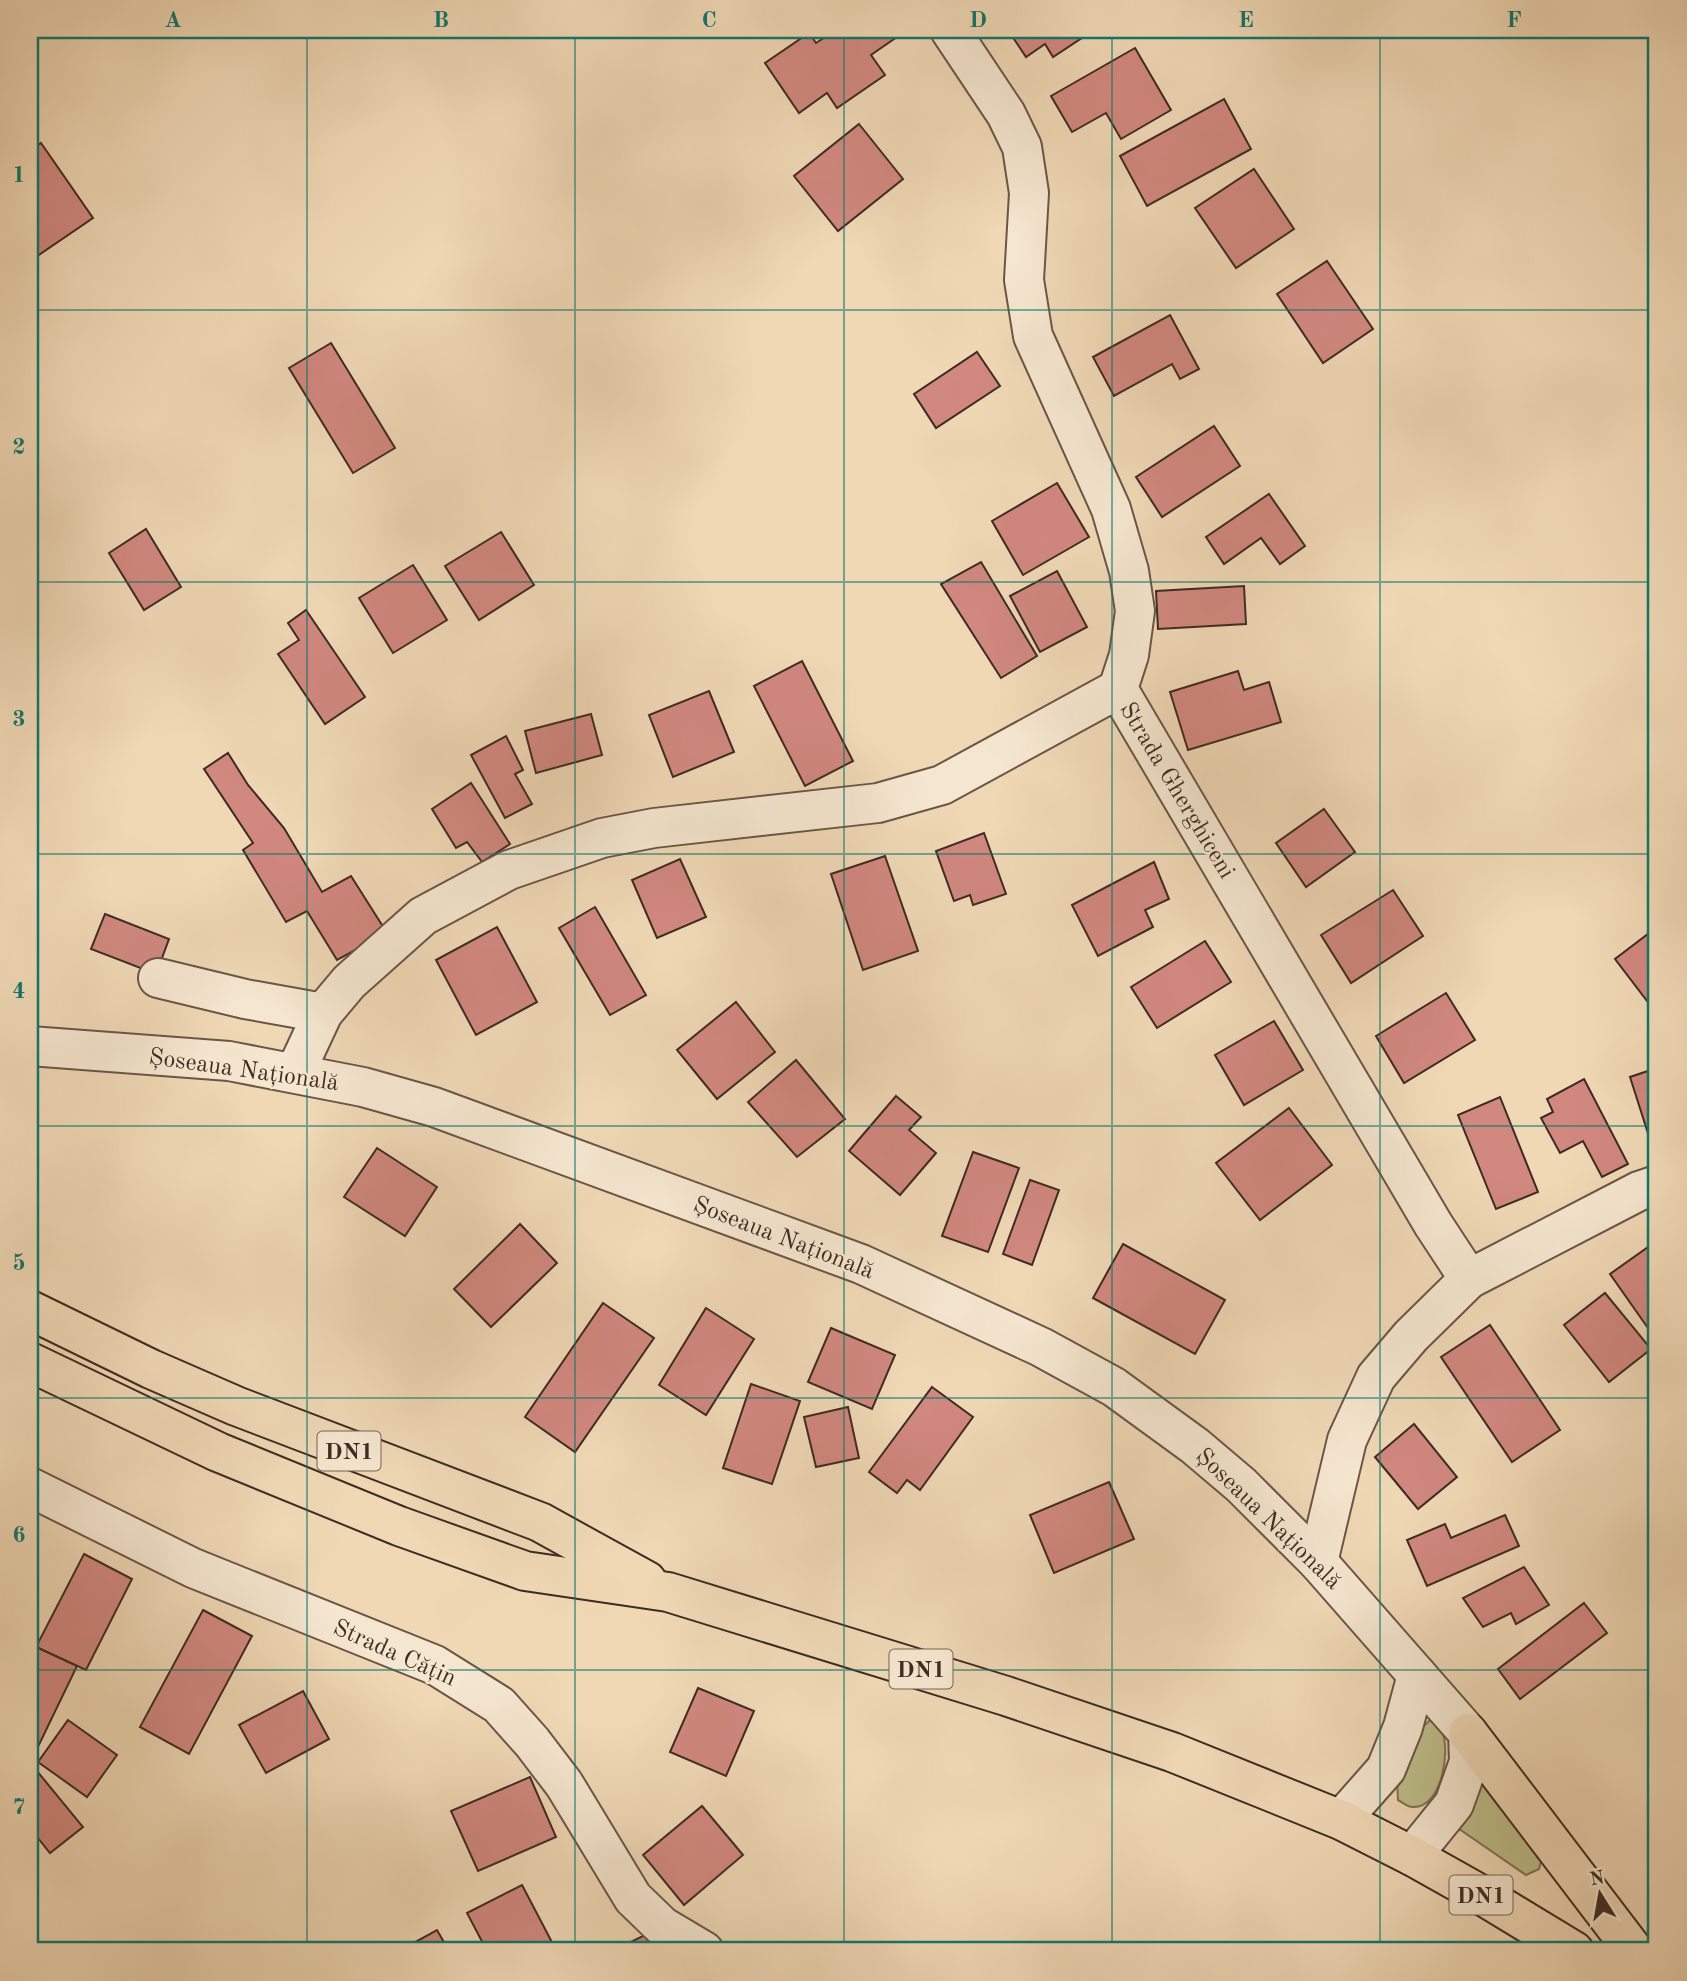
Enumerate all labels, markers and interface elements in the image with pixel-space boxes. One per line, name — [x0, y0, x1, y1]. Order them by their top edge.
text: A — [164, 9, 182, 32]
text: B — [433, 9, 449, 32]
text: C — [701, 9, 717, 32]
text: D — [969, 9, 987, 32]
text: E — [1238, 9, 1254, 32]
text: F — [1506, 9, 1522, 32]
text: 1 — [12, 164, 26, 187]
text: 2 — [12, 436, 26, 459]
street label: Strada Gherghiceni — [1114, 699, 1238, 883]
text: 3 — [12, 708, 26, 731]
text: 4 — [12, 980, 26, 1003]
street label: Șoseaua Națională — [147, 1046, 340, 1096]
street label: Șoseaua Națională — [689, 1193, 877, 1284]
text: 5 — [12, 1252, 26, 1275]
road number: DN1 — [318, 1432, 380, 1470]
street label: Șoseaua Națională — [1190, 1444, 1345, 1595]
text: 6 — [12, 1524, 26, 1547]
street label: Strada Cățin — [329, 1616, 459, 1692]
road number: DN1 — [890, 1650, 953, 1688]
text: 7 — [12, 1796, 26, 1819]
north arrow — [1564, 1858, 1634, 1928]
text: N — [1588, 1869, 1607, 1890]
road number: DN1 — [1450, 1876, 1512, 1914]

